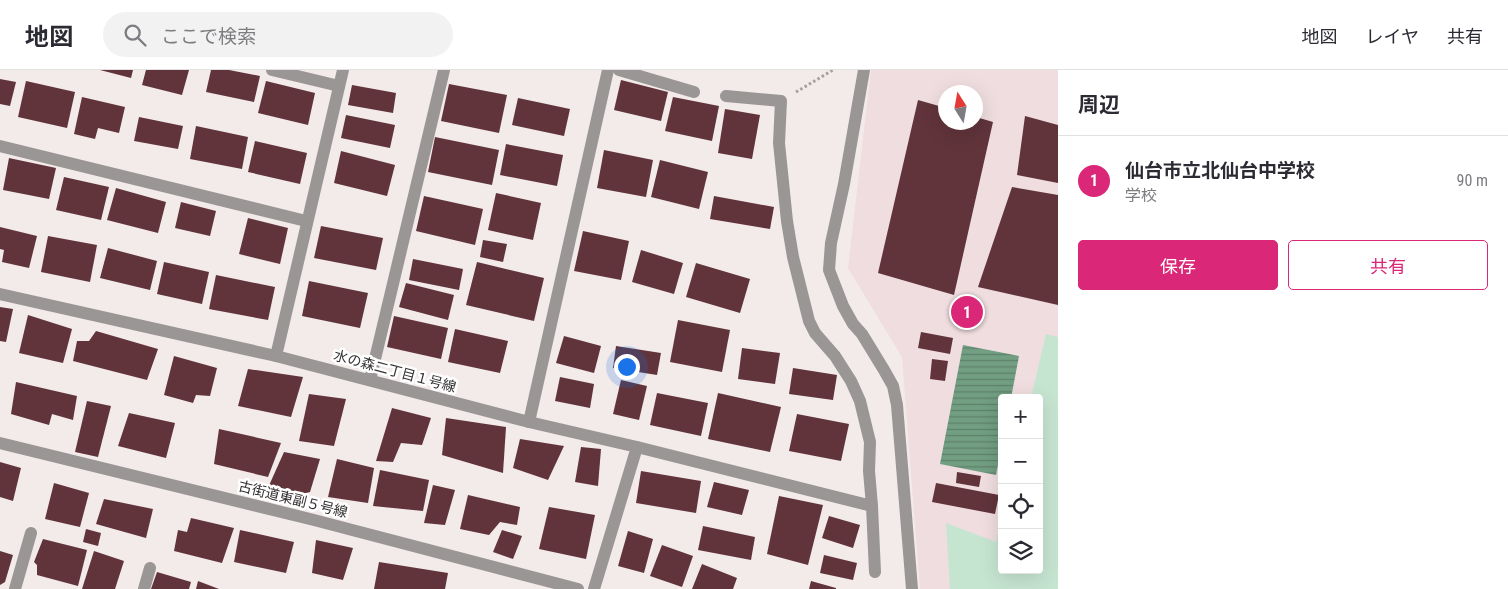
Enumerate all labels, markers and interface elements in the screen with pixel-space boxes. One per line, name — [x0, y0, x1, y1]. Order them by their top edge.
search box — [103, 12, 453, 57]
icon: search — [121, 21, 149, 49]
text: 地図 — [25, 23, 73, 51]
text: ここで検索 — [161, 25, 256, 48]
text: 地図 — [1302, 26, 1338, 47]
text: レイヤ — [1366, 26, 1419, 47]
text: 共有 — [1447, 26, 1483, 47]
north arrow — [938, 85, 983, 130]
text: 周辺 — [1078, 93, 1120, 117]
text: 仙台市立北仙台中学校 — [1125, 159, 1315, 182]
text: 1 — [1090, 171, 1098, 190]
text: 90 m — [1456, 171, 1488, 190]
text: 学校 — [1125, 186, 1157, 205]
button: 保存 — [1078, 240, 1278, 290]
button: 共有 — [1288, 240, 1488, 290]
pin: 1 — [951, 293, 983, 331]
street label: 水の森二丁目１号線 — [332, 347, 458, 395]
your location — [614, 354, 640, 380]
map controls — [998, 394, 1043, 574]
button: + — [998, 394, 1043, 439]
button: − — [998, 439, 1043, 484]
street label: 古街道東副５号線 — [237, 478, 349, 520]
button: locate — [998, 484, 1043, 529]
button: layers — [998, 529, 1043, 574]

